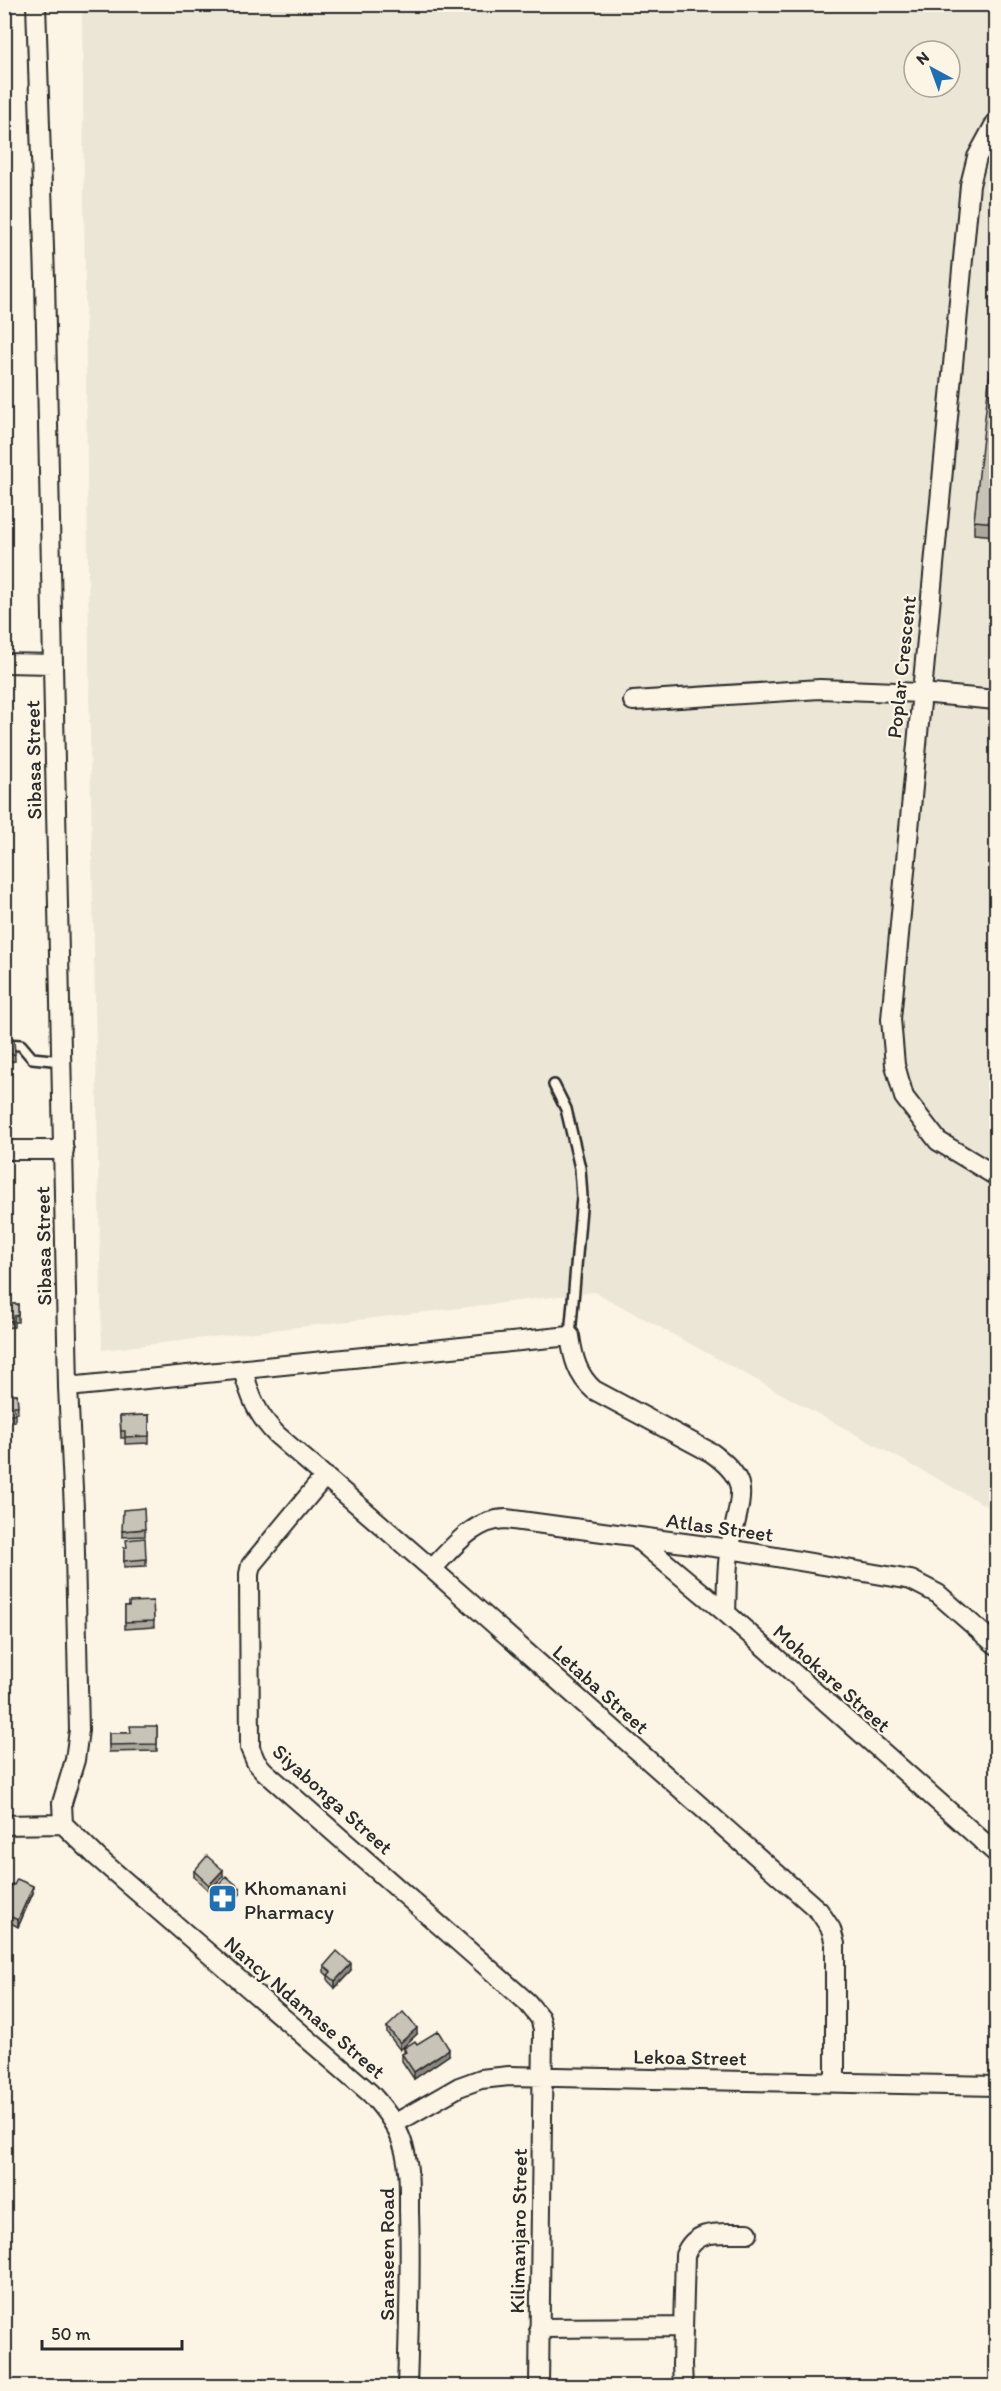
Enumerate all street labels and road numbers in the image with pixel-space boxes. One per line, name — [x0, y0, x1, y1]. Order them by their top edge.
street label: Poplar Crescent — [881, 594, 921, 740]
street label: Sibasa Street — [19, 700, 47, 820]
street label: Sibasa Street — [29, 1186, 57, 1306]
street label: Atlas Street — [665, 1507, 775, 1547]
street label: Mohokare Street — [768, 1619, 896, 1737]
street label: Letaba Street — [548, 1639, 655, 1739]
street label: Siyabonga Street — [268, 1738, 398, 1860]
street label: Nancy Ndamase Street — [219, 1930, 391, 2084]
street label: Lekoa Street — [633, 2044, 747, 2070]
street label: Kilimanjaro Street — [504, 2148, 532, 2314]
street label: Saraseen Road — [374, 2187, 399, 2321]

